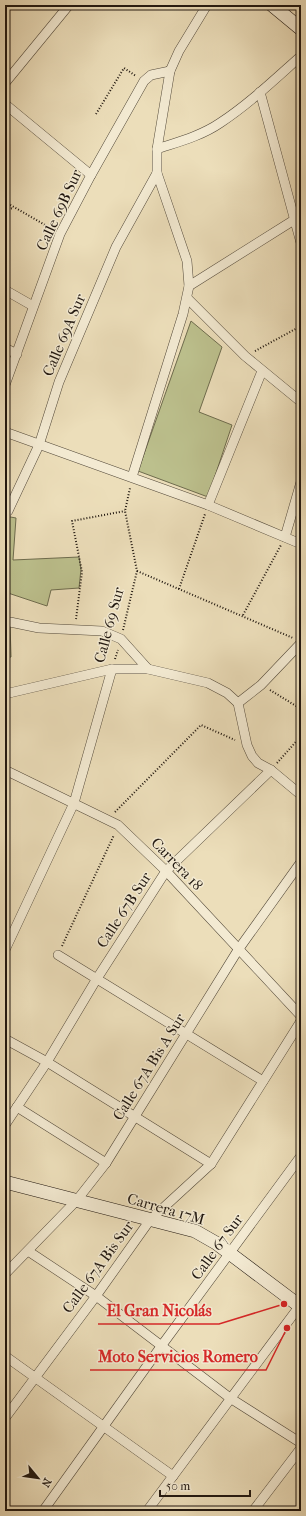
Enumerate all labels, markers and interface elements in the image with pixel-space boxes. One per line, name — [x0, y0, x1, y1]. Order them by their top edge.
street label: Calle 69B Sur — [32, 166, 86, 253]
street label: Calle 69A Sur — [39, 291, 90, 379]
street label: Calle 69 Sur — [90, 585, 128, 665]
street label: Carrera 18 — [147, 834, 207, 894]
street label: Calle 67B Sur — [93, 868, 155, 951]
street label: Calle 67A Bis A Sur — [109, 1010, 189, 1124]
street label: Carrera 17M — [125, 1189, 207, 1229]
street label: Calle 67 Sur — [187, 1210, 247, 1283]
street label: Calle 67A Bis Sur — [59, 1217, 138, 1317]
callout: El Gran Nicolás — [98, 1296, 219, 1324]
text: El Gran Nicolás — [106, 1301, 212, 1320]
callout: Moto Servicios Romero — [90, 1342, 266, 1370]
text: Moto Servicios Romero — [97, 1347, 258, 1366]
north arrow — [18, 1458, 58, 1498]
scale bar — [160, 1472, 250, 1498]
text: N — [38, 1476, 54, 1490]
text: 50 m — [166, 1479, 190, 1493]

